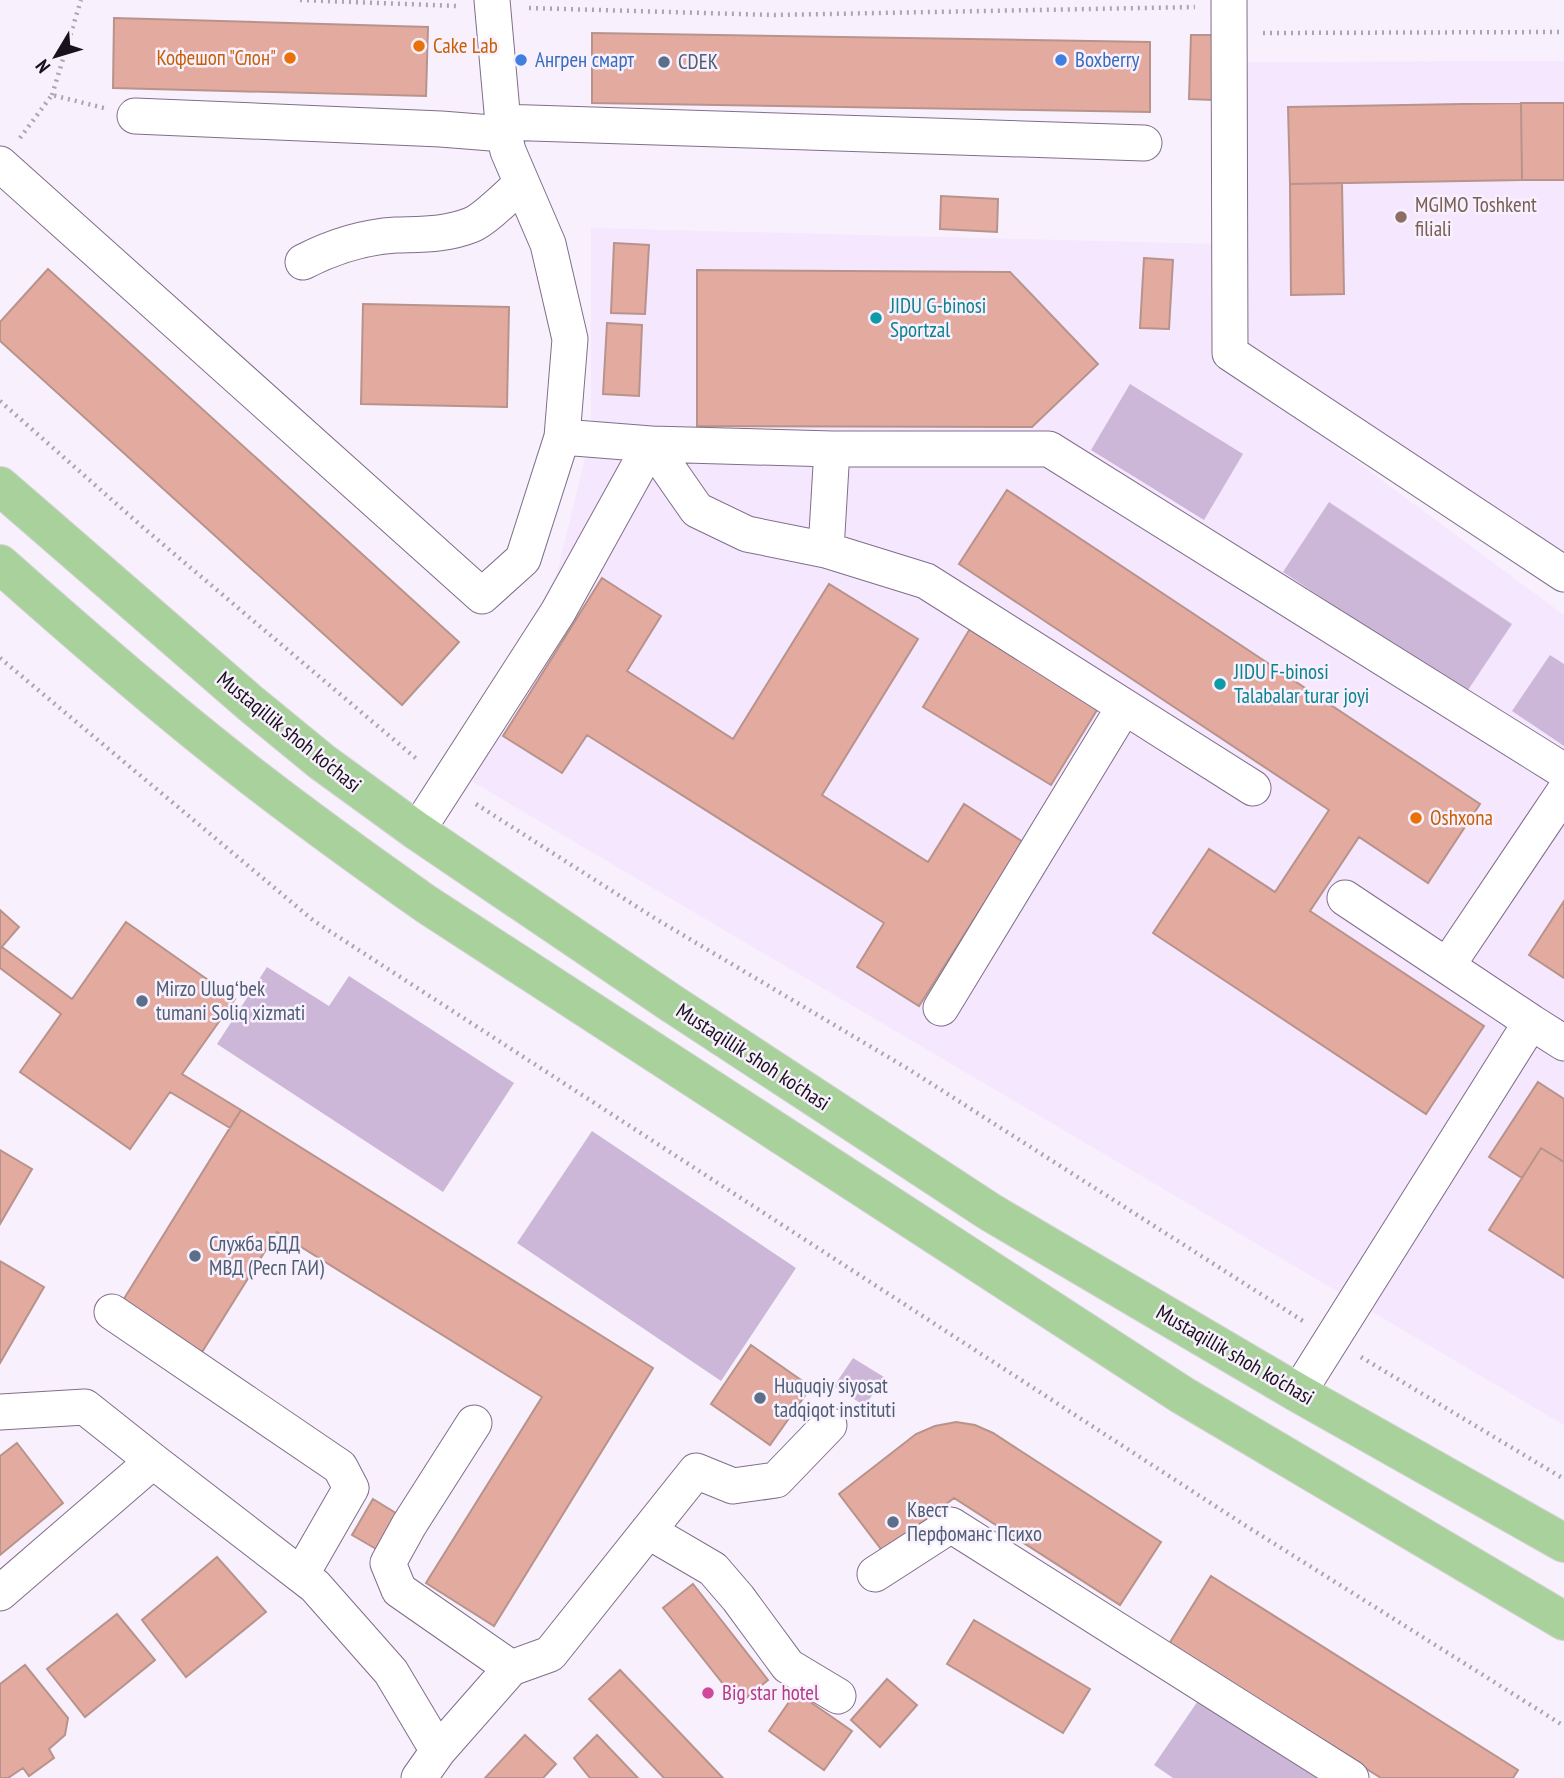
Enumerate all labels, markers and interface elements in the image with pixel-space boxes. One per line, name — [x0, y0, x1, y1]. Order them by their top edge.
north arrow — [21, 21, 91, 91]
place label: Cake Lab — [433, 32, 498, 59]
marker: Cake Lab — [411, 38, 427, 54]
place label: Кофешоп "Слон" — [157, 44, 276, 71]
place label: Ангрен смарт — [535, 46, 634, 73]
place label: Boxberry — [1075, 46, 1140, 73]
place label: CDEK — [678, 48, 718, 75]
marker: Кофешоп "Слон" — [282, 50, 298, 66]
marker: Ангрен смарт — [513, 52, 529, 68]
marker: Boxberry — [1053, 52, 1069, 68]
marker: CDEK — [656, 54, 672, 70]
text: N — [30, 55, 55, 78]
place label: MGIMO Toshkent filiali — [1415, 191, 1537, 242]
marker: MGIMO Toshkent filiali — [1393, 209, 1409, 225]
place label: JIDU G-binosi Sportzal — [889, 292, 986, 343]
marker: JIDU G-binosi Sportzal — [868, 310, 884, 326]
place label: JIDU F-binosi Talabalar turar joyi — [1233, 658, 1369, 709]
street label: Mustaqillik shoh ko'chasi — [212, 665, 367, 798]
marker: JIDU F-binosi Talabalar turar joyi — [1212, 676, 1228, 692]
place label: Oshxona — [1430, 804, 1493, 831]
marker: Oshxona — [1408, 810, 1424, 826]
place label: Mirzo Ulugʻbek tumani Soliq xizmati — [156, 975, 305, 1026]
marker: Mirzo Ulugʻbek tumani Soliq xizmati — [134, 993, 150, 1009]
street label: Mustaqillik shoh ko'chasi — [671, 997, 835, 1116]
place label: Служба БДД МВД (Респ ГАИ) — [209, 1230, 324, 1281]
marker: Служба БДД МВД (Респ ГАИ) — [187, 1248, 203, 1264]
street label: Mustaqillik shoh ko'chasi — [1151, 1298, 1319, 1411]
place label: Huquqiy siyosat tadqiqot instituti — [774, 1372, 896, 1423]
marker: Huquqiy siyosat tadqiqot instituti — [752, 1390, 768, 1406]
place label: Квест Перфоманс Психо — [907, 1496, 1042, 1547]
marker: Квест Перфоманс Психо — [885, 1514, 901, 1530]
place label: Big star hotel — [722, 1679, 819, 1706]
marker: Big star hotel — [700, 1685, 716, 1701]

